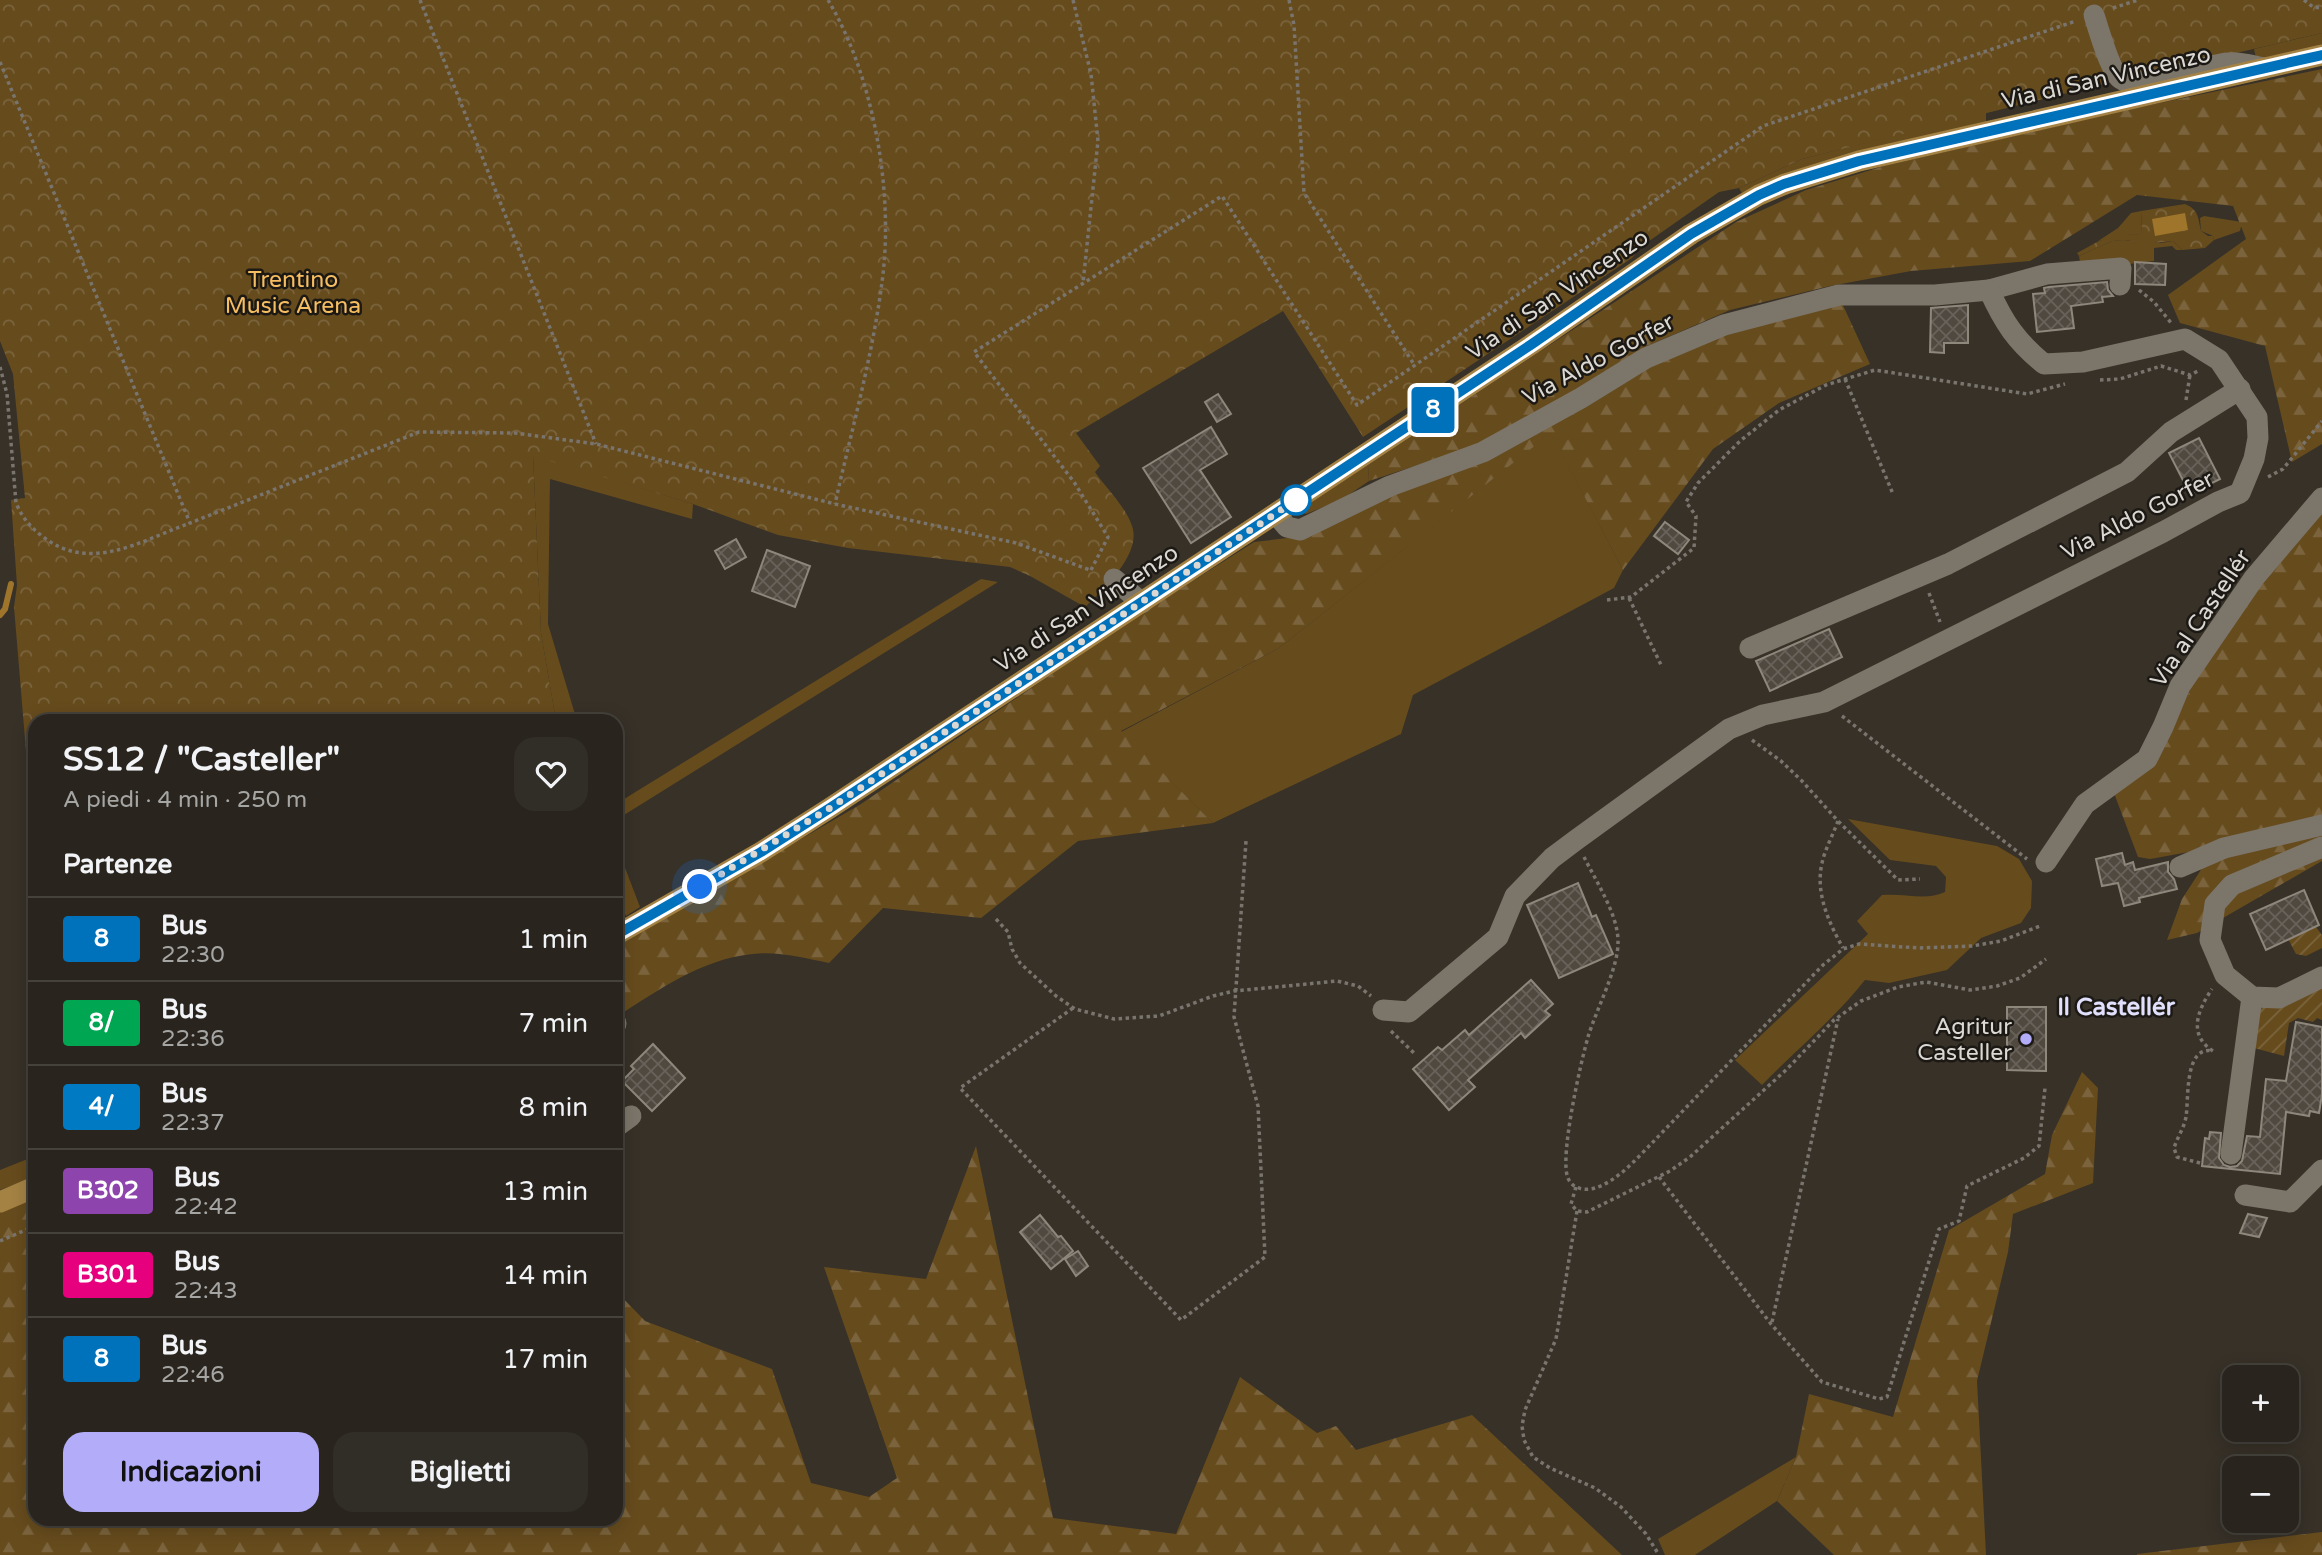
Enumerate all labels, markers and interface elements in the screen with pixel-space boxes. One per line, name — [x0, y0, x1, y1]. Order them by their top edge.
street label: Via di San Vincenzo — [1999, 40, 2214, 116]
street label: Via di San Vincenzo — [1461, 223, 1654, 366]
park label: Trentino Music Arena — [225, 266, 361, 320]
street label: Via Aldo Gorfer — [1518, 308, 1679, 412]
line badge: 8 — [1410, 387, 1456, 433]
text: 8 — [1425, 395, 1441, 424]
street label: Via Aldo Gorfer — [2056, 465, 2219, 566]
unlabelled marker — [1281, 485, 1311, 515]
street label: Via di San Vincenzo — [989, 539, 1184, 679]
street label: Via al Castellér — [2145, 544, 2257, 693]
button: heart — [514, 737, 588, 811]
text: SS12 / "Casteller" — [63, 740, 340, 779]
text: A piedi · 4 min · 250 m — [63, 786, 307, 814]
text: Partenze — [63, 849, 172, 880]
your location — [682, 869, 717, 904]
text: Bus — [161, 910, 207, 941]
text: 8 — [94, 924, 109, 953]
text: 1 min — [519, 924, 588, 955]
text: 22:30 — [161, 941, 225, 969]
district label: Il Castellér — [2057, 993, 2176, 1022]
text: Bus — [161, 994, 207, 1025]
text: 8/ — [89, 1008, 114, 1037]
text: 7 min — [519, 1008, 588, 1039]
place label: Agritur Casteller — [1917, 1013, 2012, 1067]
text: 22:36 — [161, 1025, 225, 1053]
marker: Agritur Casteller — [2018, 1031, 2034, 1047]
text: Bus — [161, 1078, 207, 1109]
text: 4/ — [89, 1092, 114, 1121]
text: 8 min — [519, 1092, 588, 1123]
text: 22:37 — [161, 1109, 225, 1137]
text: Bus — [174, 1162, 220, 1193]
text: B302 — [77, 1176, 139, 1205]
text: 13 min — [502, 1176, 588, 1207]
text: 22:42 — [174, 1193, 238, 1221]
text: Bus — [174, 1246, 220, 1277]
text: B301 — [77, 1260, 139, 1289]
text: 14 min — [502, 1260, 588, 1291]
text: 22:43 — [174, 1277, 238, 1305]
text: Bus — [161, 1330, 207, 1361]
text: 8 — [94, 1344, 109, 1373]
text: 17 min — [502, 1344, 588, 1375]
text: 22:46 — [161, 1361, 225, 1389]
map controls — [2222, 1365, 2299, 1533]
button: + — [2222, 1365, 2299, 1442]
button: Indicazioni — [63, 1432, 319, 1512]
button: Biglietti — [333, 1432, 588, 1512]
button: − — [2222, 1456, 2299, 1533]

